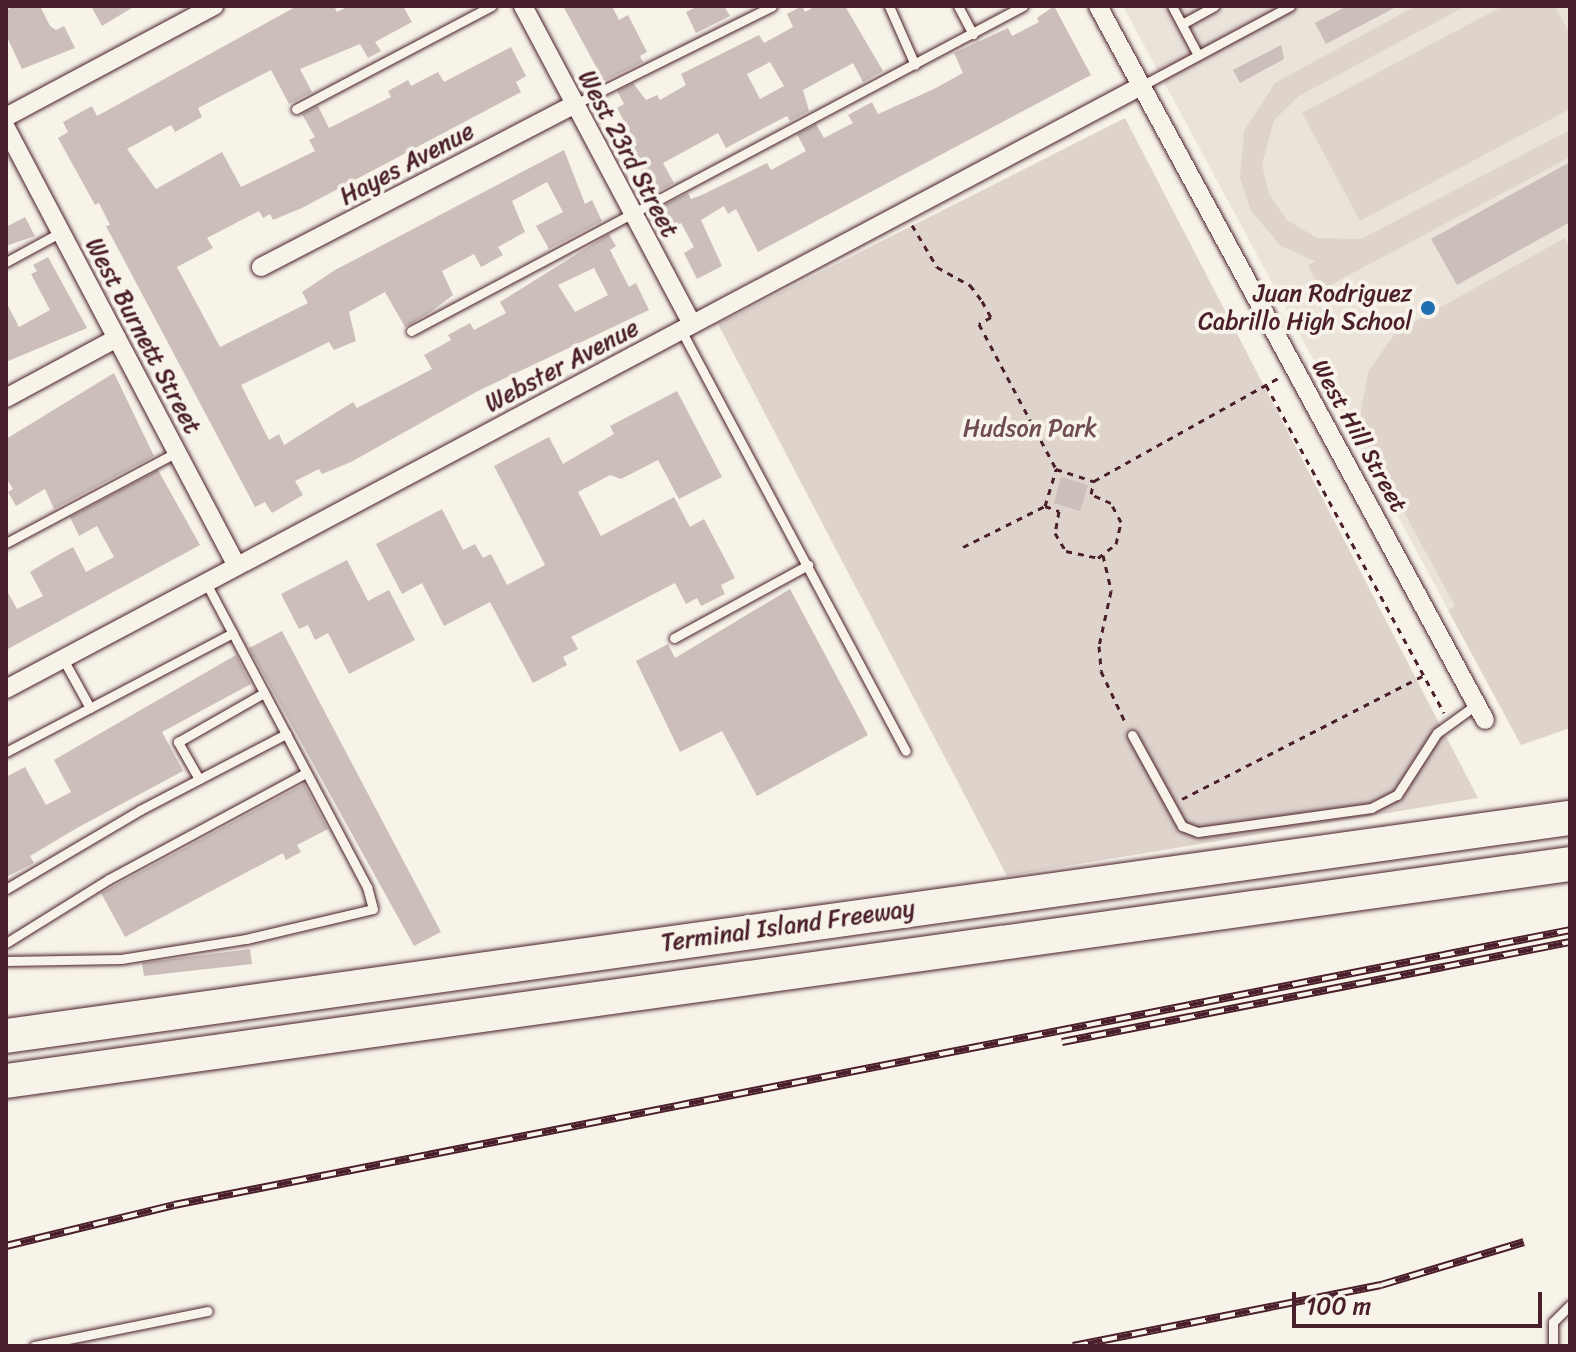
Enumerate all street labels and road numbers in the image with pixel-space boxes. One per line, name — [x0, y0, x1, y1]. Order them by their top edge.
street label: West 23rd Street — [572, 66, 684, 242]
street label: Hayes Avenue — [335, 117, 479, 211]
street label: West Burnett Street — [79, 233, 207, 439]
street label: Webster Avenue — [480, 313, 644, 419]
street label: West Hill Street — [1305, 354, 1413, 518]
street label: Terminal Island Freeway — [659, 894, 917, 958]

